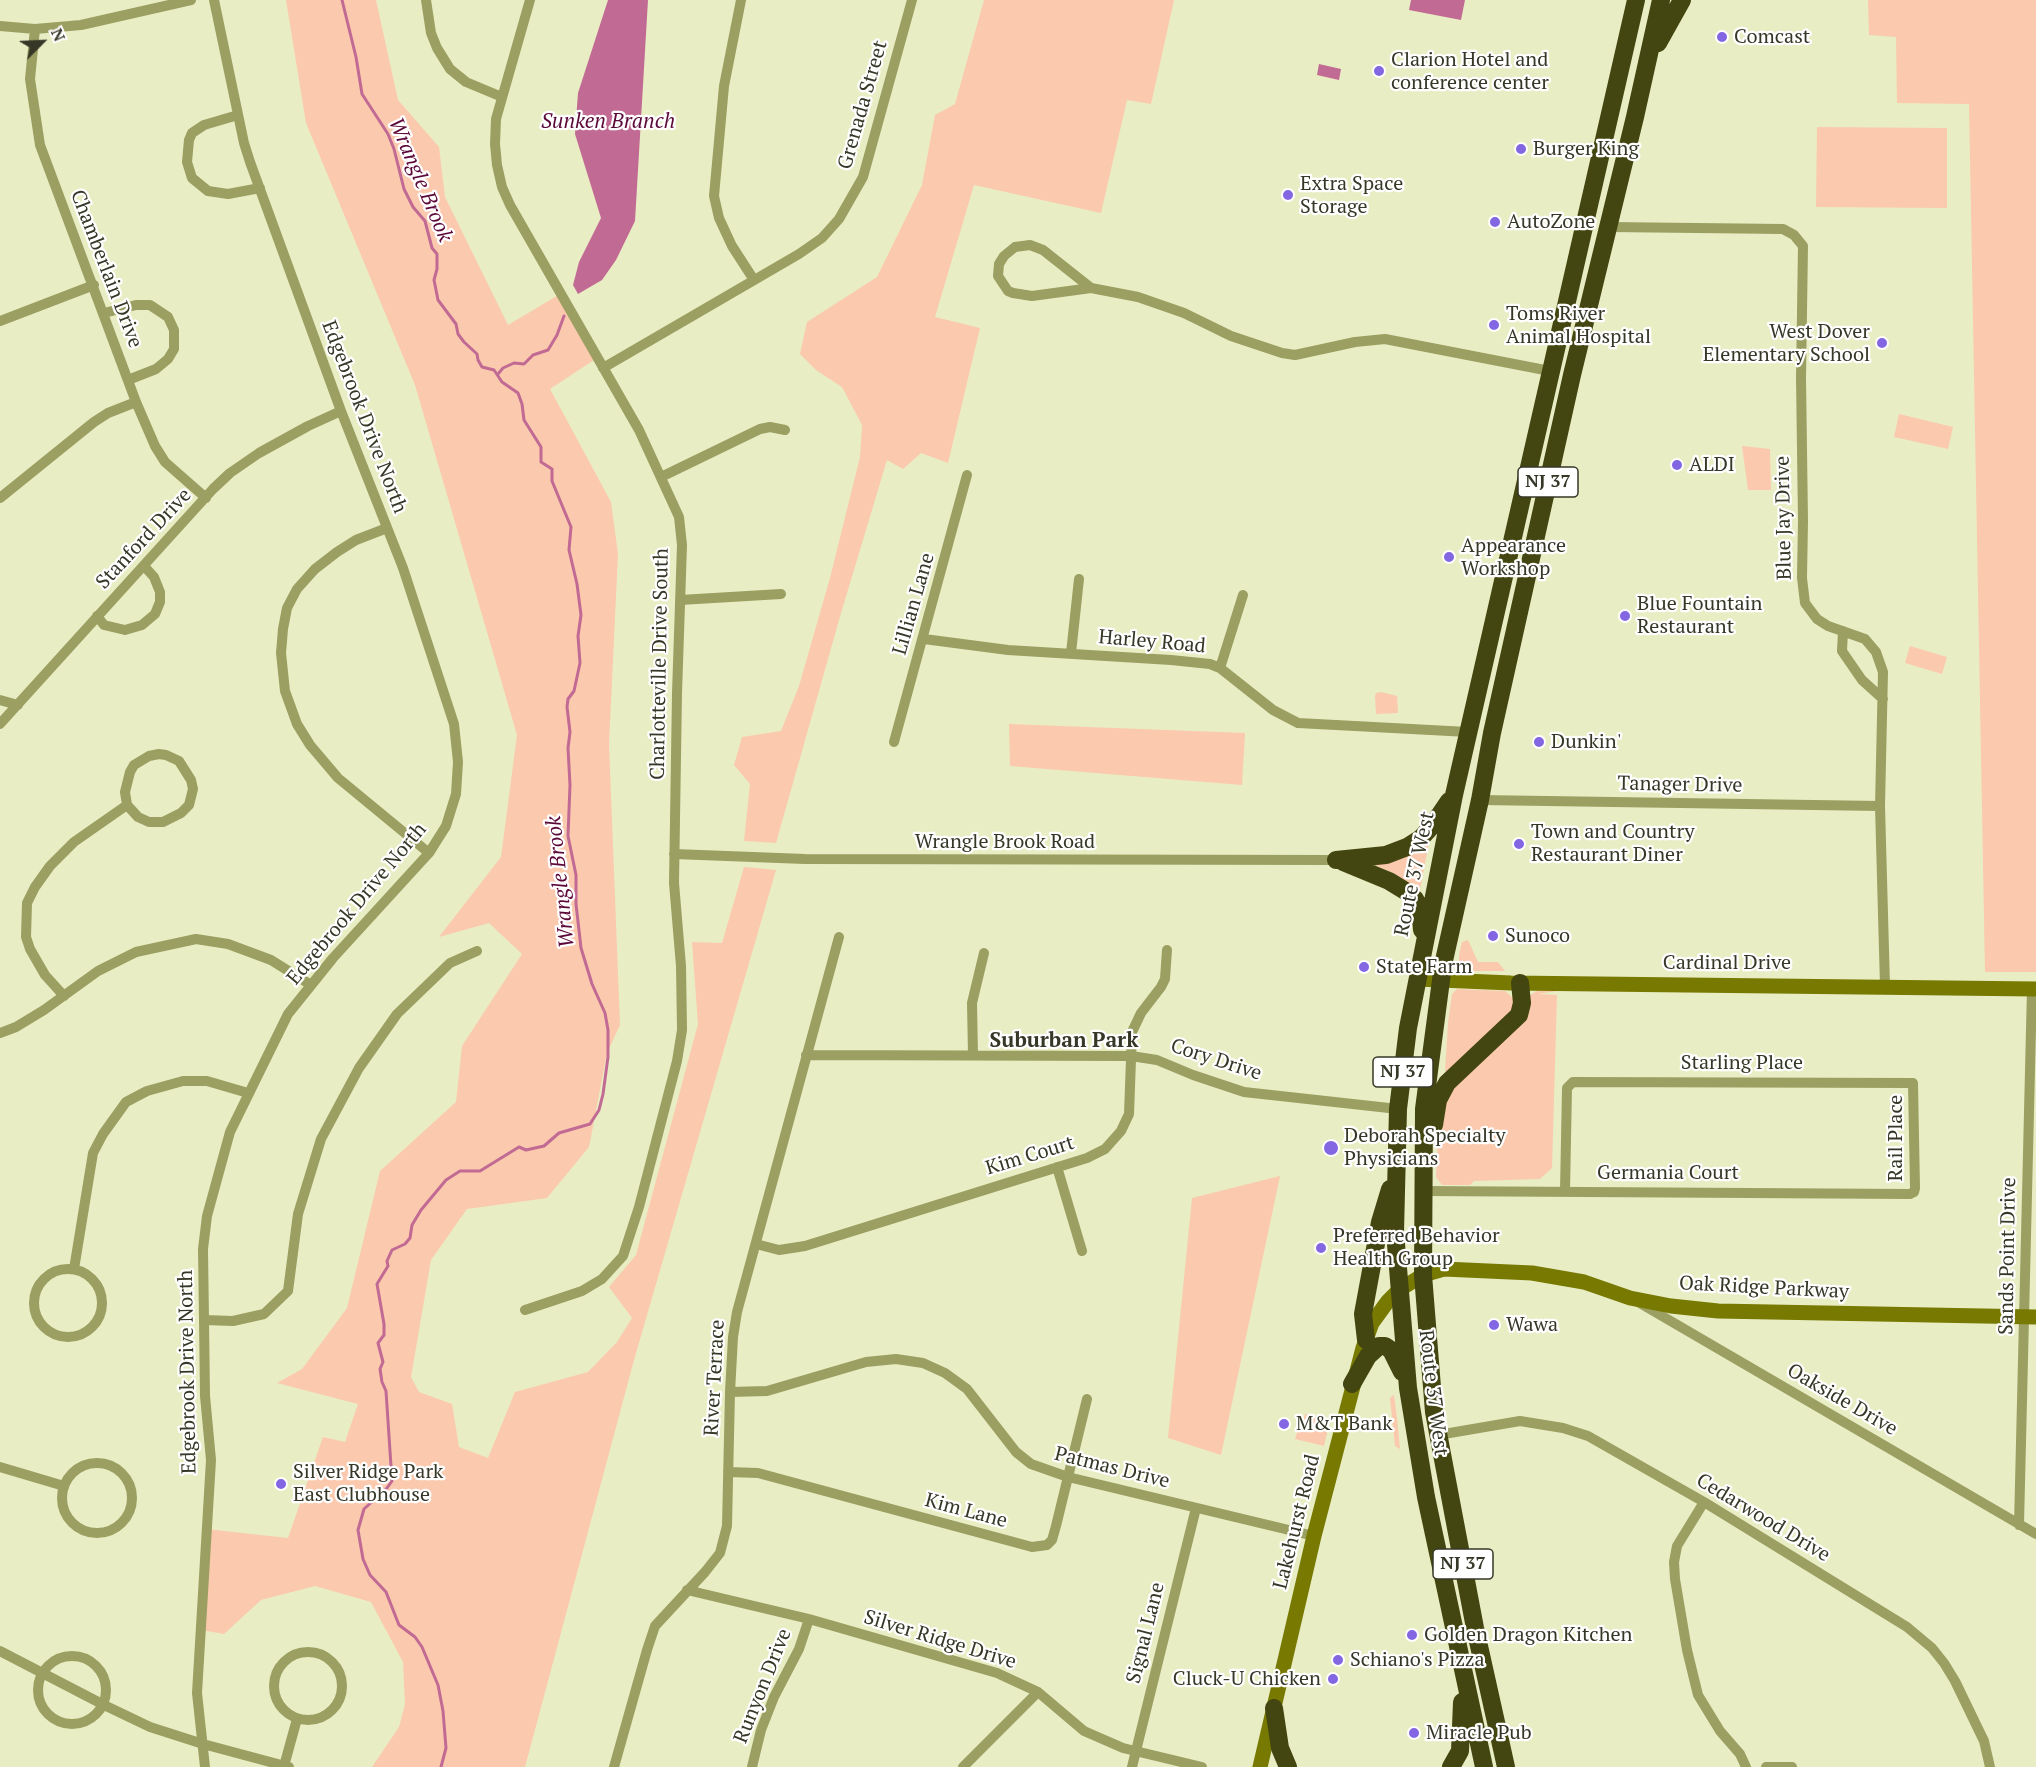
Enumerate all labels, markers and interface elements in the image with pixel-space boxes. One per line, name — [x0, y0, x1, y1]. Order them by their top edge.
north arrow — [12, 12, 72, 72]
text: N — [46, 25, 71, 45]
place label: Comcast — [1734, 25, 1810, 49]
marker: Comcast — [1715, 30, 1729, 44]
street label: Grenada Street — [833, 38, 893, 172]
place label: Clarion Hotel and conference center — [1391, 48, 1549, 95]
marker: Clarion Hotel and conference center — [1372, 64, 1386, 78]
water label: Sunken Branch — [541, 109, 675, 135]
water label: Wrangle Brook — [382, 114, 458, 246]
place label: Burger King — [1533, 137, 1639, 161]
marker: Burger King — [1514, 142, 1528, 156]
place label: Extra Space Storage — [1300, 172, 1403, 219]
street label: Chamberlain Drive — [65, 187, 147, 351]
marker: Extra Space Storage — [1281, 188, 1295, 202]
place label: AutoZone — [1507, 210, 1595, 234]
marker: AutoZone — [1488, 215, 1502, 229]
place label: Toms River Animal Hospital — [1506, 302, 1651, 349]
street label: Edgebrook Drive North — [316, 317, 412, 517]
marker: Toms River Animal Hospital — [1487, 318, 1501, 332]
place label: West Dover Elementary School — [1703, 320, 1870, 367]
marker: West Dover Elementary School — [1875, 336, 1889, 350]
place label: ALDI — [1689, 453, 1735, 477]
street label: Blue Jay Drive — [1771, 456, 1797, 580]
marker: ALDI — [1670, 458, 1684, 472]
road number: NJ 37 — [1518, 467, 1578, 497]
street label: Stanford Drive — [91, 484, 197, 594]
place label: Appearance Workshop — [1461, 534, 1566, 581]
street label: Charlotteville Drive South — [646, 548, 674, 780]
street label: Lillian Lane — [888, 550, 940, 658]
marker: Appearance Workshop — [1442, 550, 1456, 564]
place label: Blue Fountain Restaurant — [1637, 592, 1762, 639]
marker: Blue Fountain Restaurant — [1618, 609, 1632, 623]
street label: Harley Road — [1097, 625, 1207, 659]
place label: Dunkin' — [1551, 730, 1621, 754]
marker: Dunkin' — [1532, 735, 1546, 749]
street label: Tanager Drive — [1617, 772, 1743, 798]
street label: Route 37 West — [1390, 809, 1440, 939]
water label: Wrangle Brook — [542, 815, 580, 949]
street label: Edgebrook Drive North — [282, 818, 432, 990]
place label: Town and Country Restaurant Diner — [1531, 820, 1695, 867]
street label: Wrangle Brook Road — [915, 830, 1095, 854]
marker: Town and Country Restaurant Diner — [1512, 837, 1526, 851]
place label: Sunoco — [1505, 924, 1570, 948]
marker: Sunoco — [1486, 929, 1500, 943]
street label: Cardinal Drive — [1663, 951, 1791, 975]
place label: State Farm — [1376, 955, 1472, 979]
marker: State Farm — [1357, 960, 1371, 974]
district label: Suburban Park — [990, 1028, 1138, 1054]
street label: Cory Drive — [1168, 1034, 1264, 1086]
street label: Starling Place — [1681, 1051, 1803, 1075]
road number: NJ 37 — [1373, 1057, 1433, 1087]
street label: Rail Place — [1884, 1095, 1908, 1181]
place label: Deborah Specialty Physicians — [1344, 1124, 1506, 1171]
street label: Kim Court — [983, 1131, 1077, 1181]
marker: Deborah Specialty Physicians — [1322, 1139, 1340, 1157]
street label: Germania Court — [1597, 1161, 1739, 1185]
street label: Sands Point Drive — [1995, 1177, 2021, 1335]
place label: Preferred Behavior Health Group — [1333, 1224, 1500, 1271]
marker: Preferred Behavior Health Group — [1314, 1241, 1328, 1255]
street label: Edgebrook Drive North — [174, 1270, 202, 1474]
street label: Oak Ridge Parkway — [1678, 1272, 1850, 1304]
place label: Wawa — [1506, 1313, 1558, 1337]
marker: Wawa — [1487, 1318, 1501, 1332]
street label: River Terrace — [700, 1319, 730, 1437]
street label: Route 37 West — [1413, 1329, 1453, 1457]
street label: Oakside Drive — [1782, 1359, 1902, 1441]
place label: M&T Bank — [1296, 1412, 1393, 1436]
marker: M&T Bank — [1277, 1417, 1291, 1431]
street label: Patmas Drive — [1052, 1442, 1172, 1494]
street label: Lakehurst Road — [1269, 1452, 1325, 1592]
place label: Silver Ridge Park East Clubhouse — [293, 1460, 443, 1507]
street label: Cedarwood Drive — [1692, 1469, 1834, 1567]
marker: Silver Ridge Park East Clubhouse — [274, 1477, 288, 1491]
street label: Kim Lane — [922, 1489, 1010, 1533]
road number: NJ 37 — [1433, 1549, 1493, 1579]
street label: Signal Lane — [1122, 1580, 1170, 1686]
street label: Silver Ridge Drive — [861, 1605, 1019, 1675]
place label: Golden Dragon Kitchen — [1424, 1623, 1632, 1647]
street label: Runyon Drive — [729, 1625, 797, 1747]
marker: Golden Dragon Kitchen — [1405, 1628, 1419, 1642]
place label: Schiano's Pizza — [1350, 1648, 1485, 1672]
marker: Schiano's Pizza — [1331, 1653, 1345, 1667]
place label: Cluck-U Chicken — [1173, 1667, 1321, 1691]
marker: Cluck-U Chicken — [1326, 1672, 1340, 1686]
place label: Miracle Pub — [1426, 1721, 1532, 1745]
marker: Miracle Pub — [1407, 1726, 1421, 1740]

